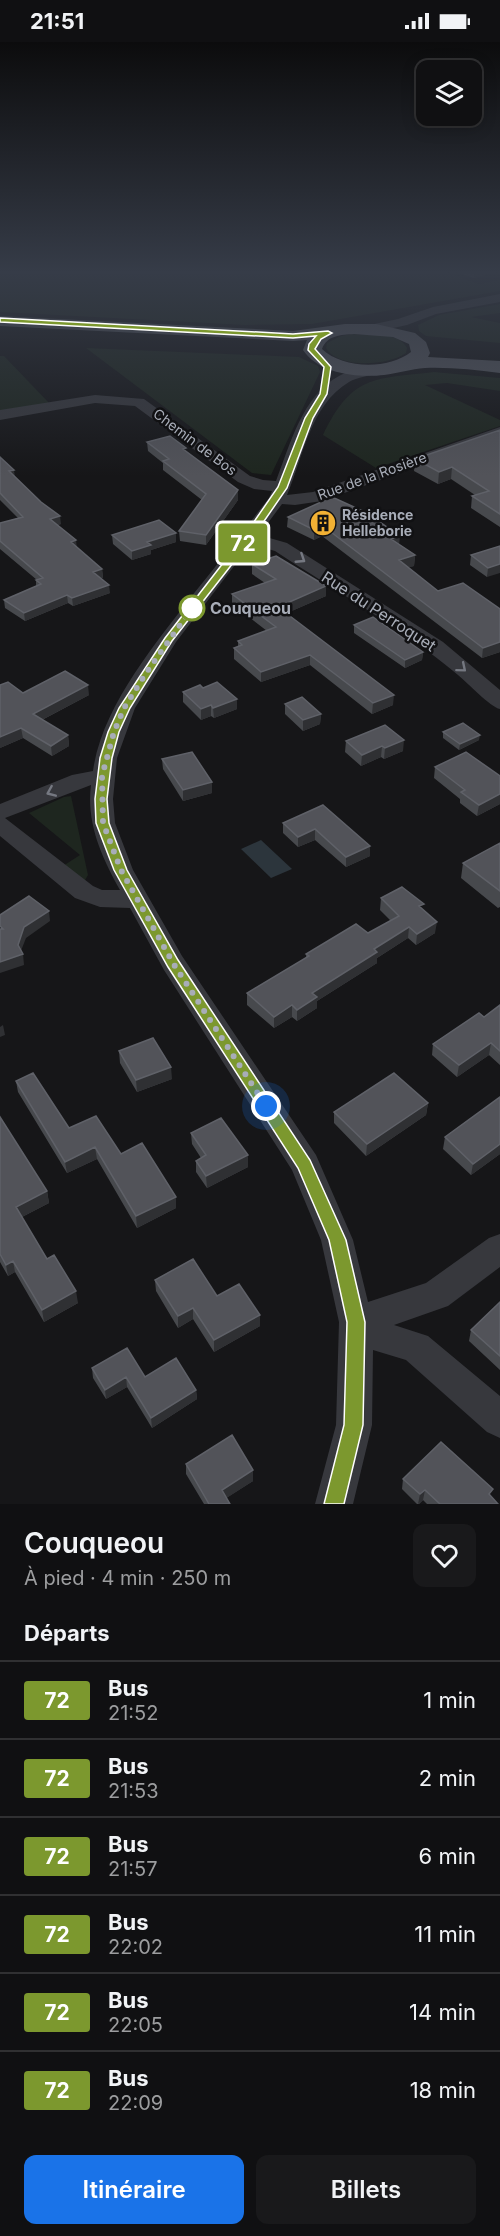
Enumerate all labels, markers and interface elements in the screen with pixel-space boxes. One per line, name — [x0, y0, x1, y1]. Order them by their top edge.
text: 21:51 — [30, 8, 84, 34]
map controls — [416, 60, 482, 126]
button: layers — [416, 60, 482, 126]
street label: Chemin de Bos — [150, 405, 240, 479]
street label: Rue de la Rosière — [315, 448, 429, 503]
place label: Résidence Helleborie — [342, 506, 413, 539]
building icon: Résidence Helleborie — [308, 508, 338, 538]
line badge: 72 — [216, 524, 270, 562]
text: 72 — [230, 531, 256, 556]
one-way arrow — [295, 552, 305, 564]
street label: Rue du Perroquet — [318, 567, 440, 655]
marker: Couqueou — [179, 595, 205, 621]
place label: Couqueou — [210, 598, 291, 618]
one-way arrow — [455, 661, 466, 672]
one-way arrow — [46, 785, 57, 797]
your location — [251, 1091, 281, 1121]
button: heart — [413, 1524, 476, 1587]
text: Couqueou — [24, 1526, 164, 1560]
text: À pied · 4 min · 250 m — [24, 1566, 231, 1590]
text: Départs — [24, 1620, 109, 1646]
text: Bus — [108, 1675, 149, 1701]
text: 1 min — [423, 1687, 476, 1713]
text: 72 — [44, 1688, 70, 1713]
text: 21:52 — [108, 1701, 158, 1725]
text: Bus — [108, 1753, 149, 1779]
text: 2 min — [419, 1765, 476, 1791]
text: 72 — [44, 1766, 70, 1791]
text: 21:53 — [108, 1779, 159, 1803]
text: Bus — [108, 1831, 149, 1857]
text: 6 min — [419, 1843, 476, 1869]
text: 72 — [44, 1844, 70, 1869]
text: 21:57 — [108, 1857, 158, 1881]
text: Bus — [108, 1909, 149, 1935]
text: 11 min — [414, 1921, 476, 1947]
text: 72 — [44, 1922, 70, 1947]
text: 22:02 — [108, 1935, 163, 1959]
text: Bus — [108, 1987, 149, 2013]
text: 14 min — [409, 1999, 476, 2025]
text: 72 — [44, 2000, 70, 2025]
text: 22:05 — [108, 2013, 163, 2037]
text: Bus — [108, 2065, 149, 2091]
text: 18 min — [410, 2077, 476, 2103]
text: 72 — [44, 2078, 70, 2103]
text: 22:09 — [108, 2091, 163, 2115]
button: Itinéraire — [24, 2155, 244, 2224]
button: Billets — [256, 2155, 476, 2224]

